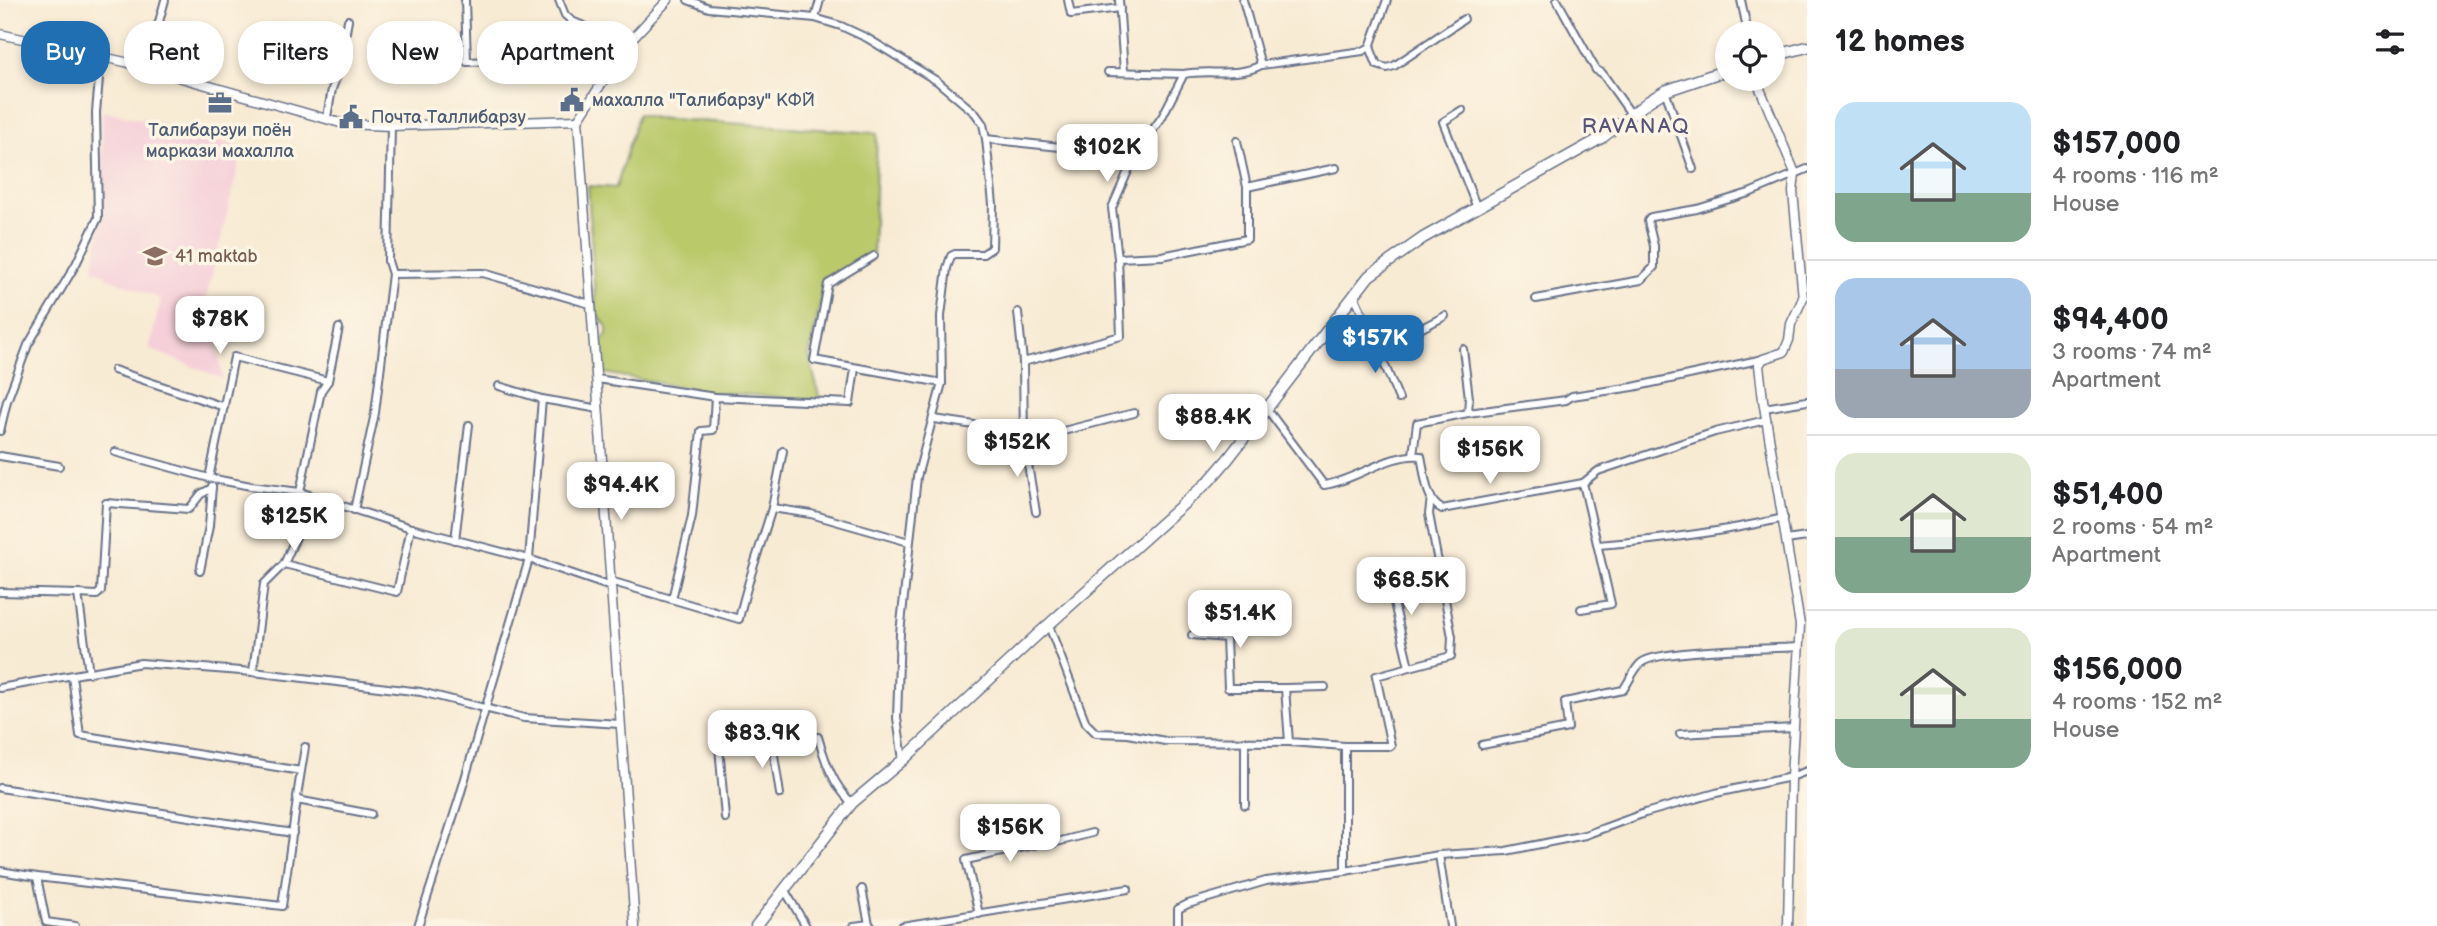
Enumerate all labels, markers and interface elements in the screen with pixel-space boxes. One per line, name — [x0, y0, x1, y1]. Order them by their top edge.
chip: Buy — [21, 21, 110, 84]
chip: Rent — [124, 21, 224, 84]
chip: Filters — [238, 21, 353, 84]
chip: New — [367, 21, 463, 84]
chip: Apartment — [477, 21, 638, 84]
map controls — [1715, 21, 1785, 91]
button: locate — [1715, 21, 1785, 91]
icon: filters — [2371, 23, 2409, 61]
text: 12 homes — [1835, 24, 1965, 60]
public building icon: махалла "Талибарзу" КФЙ — [558, 86, 586, 114]
office icon: Талибарзуи поён маркази махалла — [206, 89, 234, 117]
place label: махалла "Талибарзу" КФЙ — [592, 90, 815, 111]
public building icon: Почта Таллибарзу — [337, 103, 365, 131]
place label: Почта Таллибарзу — [371, 107, 526, 128]
district label: RAVANAQ — [1582, 114, 1690, 139]
place label: Талибарзуи поён маркази махалла — [146, 120, 295, 162]
pin: $102K — [1058, 124, 1156, 184]
text: $157,000 — [2052, 126, 2181, 162]
icon: home — [1891, 130, 1975, 214]
text: $102K — [1073, 133, 1141, 161]
text: 4 rooms · 116 m² — [2052, 162, 2219, 190]
text: House — [2052, 190, 2119, 218]
school or university icon: 41 maktab — [141, 242, 169, 270]
place label: 41 maktab — [175, 246, 258, 267]
pin: $78K — [179, 296, 261, 356]
text: $94,400 — [2052, 302, 2169, 338]
text: $78K — [191, 305, 249, 333]
icon: home — [1891, 306, 1975, 390]
pin: $157K — [1326, 316, 1424, 375]
text: $157K — [1342, 324, 1408, 352]
text: 3 rooms · 74 m² — [2052, 338, 2212, 366]
text: Apartment — [2052, 366, 2161, 394]
pin: $88.4K — [1156, 394, 1270, 454]
text: $88.4K — [1174, 403, 1252, 431]
pin: $152K — [968, 420, 1066, 479]
pin: $156K — [1441, 426, 1539, 486]
text: $152K — [983, 428, 1051, 456]
text: $156K — [1456, 435, 1524, 463]
pin: $94.4K — [564, 462, 678, 522]
text: $94.4K — [583, 471, 659, 499]
text: $51,400 — [2052, 477, 2163, 513]
icon: home — [1891, 481, 1975, 565]
pin: $125K — [245, 494, 343, 553]
text: $125K — [260, 502, 328, 530]
text: 2 rooms · 54 m² — [2052, 513, 2214, 541]
text: Apartment — [2052, 541, 2161, 569]
pin: $68.5K — [1354, 558, 1468, 617]
text: $68.5K — [1373, 566, 1449, 594]
pin: $51.4K — [1183, 590, 1297, 650]
text: $51.4K — [1204, 599, 1276, 627]
text: $156,000 — [2052, 652, 2183, 688]
icon: home — [1891, 656, 1975, 740]
text: 4 rooms · 152 m² — [2052, 688, 2222, 716]
pin: $83.9K — [705, 710, 819, 770]
text: House — [2052, 716, 2119, 744]
text: $83.9K — [724, 719, 800, 747]
pin: $156K — [961, 804, 1059, 864]
text: $156K — [976, 813, 1044, 841]

